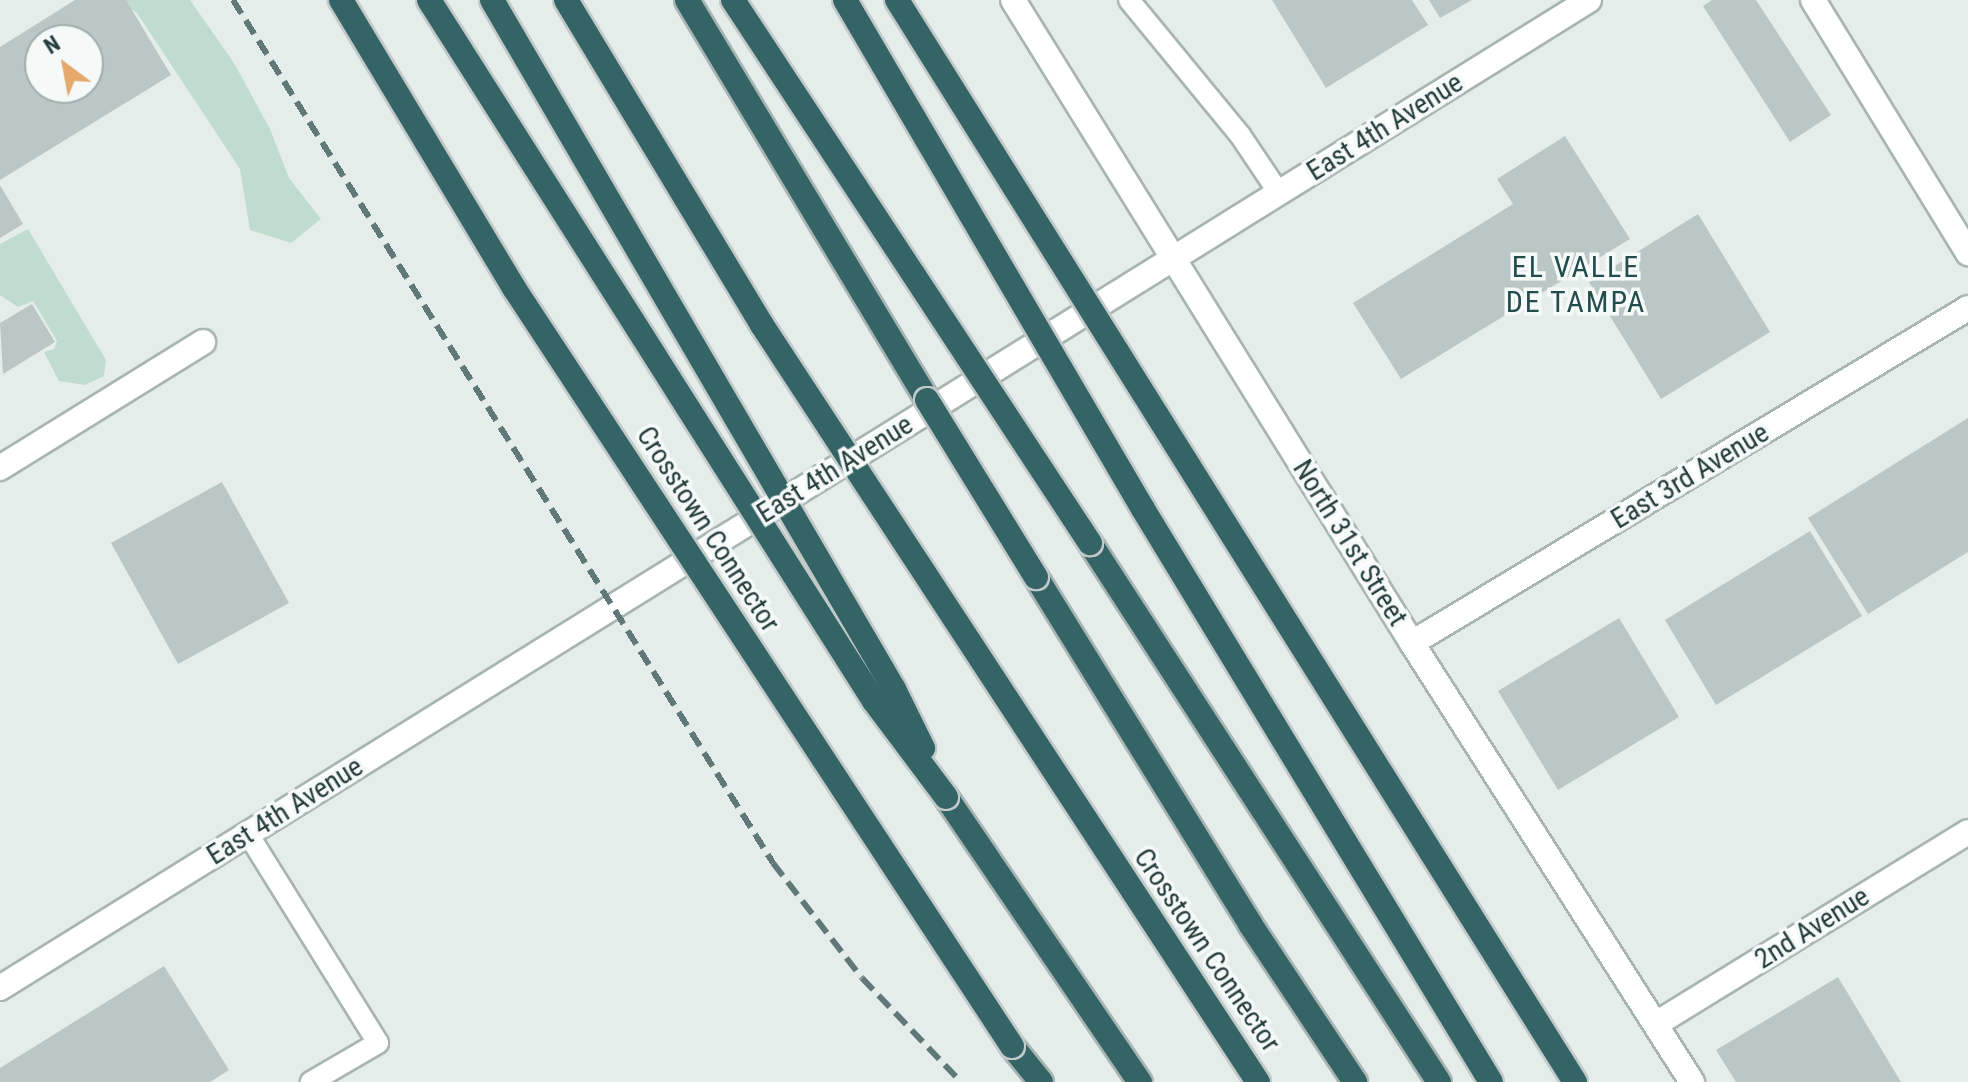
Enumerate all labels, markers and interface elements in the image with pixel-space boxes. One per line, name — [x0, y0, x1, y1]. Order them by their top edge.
north arrow — [24, 24, 104, 104]
text: N — [40, 31, 64, 59]
street label: East 4th Avenue — [1301, 66, 1469, 188]
district label: EL VALLE DE TAMPA — [1505, 249, 1647, 320]
street label: East 4th Avenue — [751, 408, 919, 530]
street label: East 3rd Avenue — [1605, 416, 1775, 536]
street label: Crosstown Connector — [629, 420, 787, 638]
street label: North 31st Street — [1286, 454, 1414, 632]
street label: East 4th Avenue — [201, 750, 369, 872]
street label: Crosstown Connector — [1127, 842, 1287, 1058]
street label: 2nd Avenue — [1749, 880, 1875, 976]

